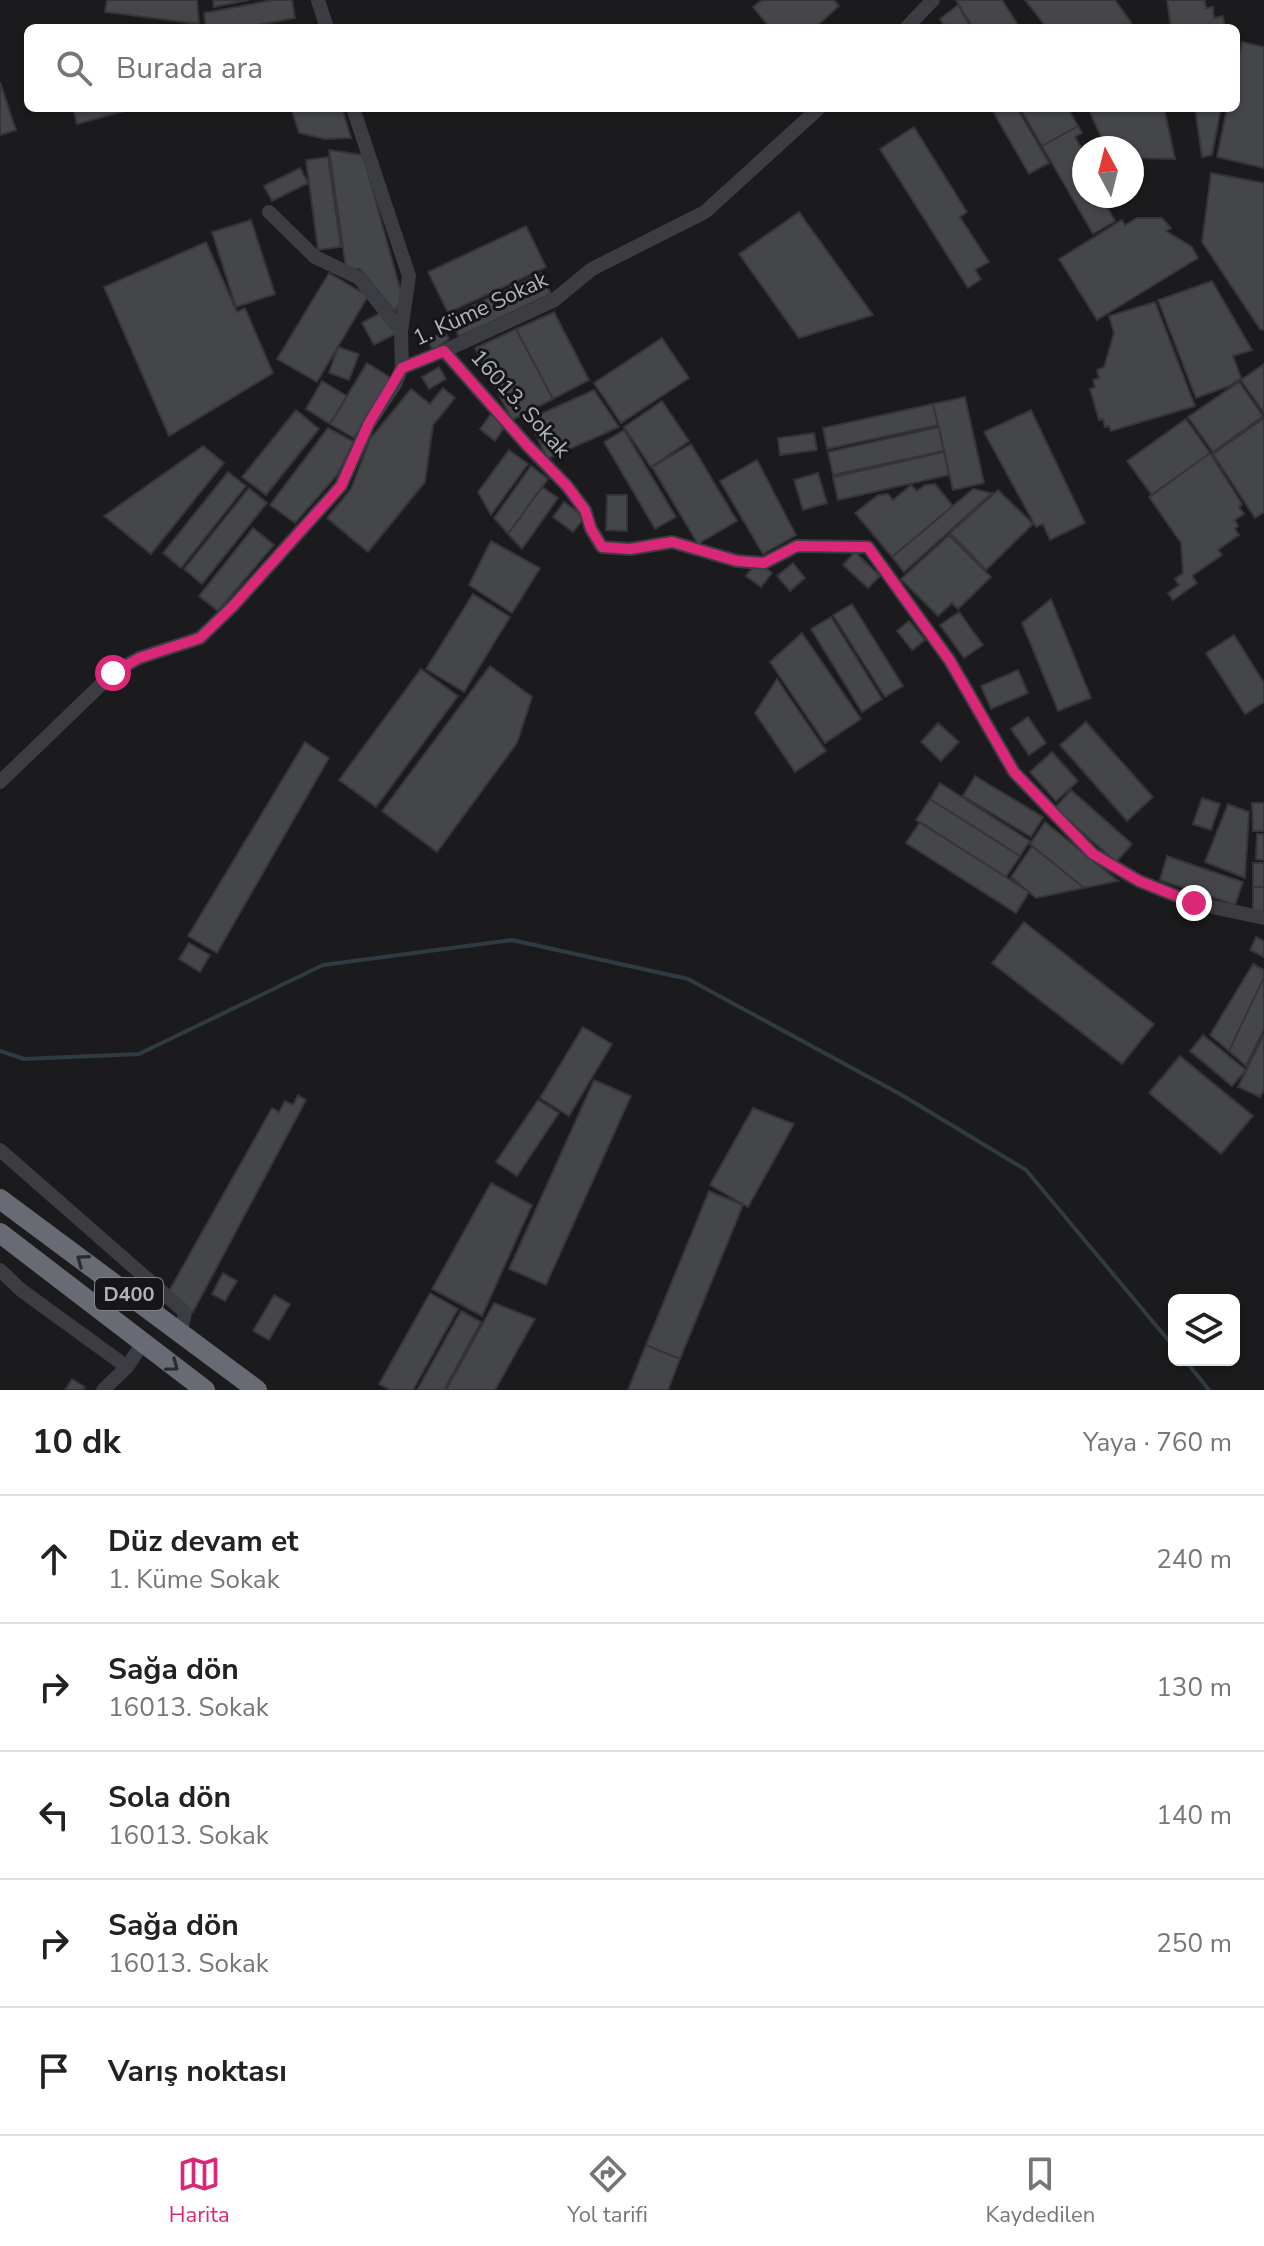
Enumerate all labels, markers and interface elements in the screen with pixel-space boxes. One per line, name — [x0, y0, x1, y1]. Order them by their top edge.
search box — [24, 24, 1240, 112]
icon: search — [52, 46, 96, 90]
text: Burada ara — [116, 48, 263, 89]
north arrow — [1072, 136, 1144, 208]
street label: 1. Küme Sokak — [408, 264, 553, 353]
street label: 16013. Sokak — [464, 343, 578, 465]
route start — [95, 655, 131, 691]
route end — [1176, 885, 1212, 921]
one-way arrow — [77, 1255, 91, 1270]
road number: D400 — [95, 1278, 163, 1310]
map controls — [1168, 1294, 1240, 1366]
button: layers — [1168, 1294, 1240, 1366]
one-way arrow — [164, 1356, 178, 1370]
text: 10 dk — [32, 1419, 121, 1465]
text: Yaya · 760 m — [1083, 1425, 1232, 1460]
text: Düz devam et — [108, 1521, 299, 1562]
icon: ahead — [32, 1537, 76, 1581]
text: 240 m — [1156, 1542, 1232, 1577]
text: 1. Küme Sokak — [108, 1562, 280, 1597]
text: Sağa dön — [108, 1649, 239, 1690]
icon: right — [32, 1665, 76, 1709]
text: 130 m — [1156, 1670, 1232, 1705]
text: 16013. Sokak — [108, 1690, 269, 1725]
text: Sola dön — [108, 1777, 231, 1818]
icon: left — [32, 1793, 76, 1837]
text: 140 m — [1156, 1798, 1232, 1833]
text: 16013. Sokak — [108, 1818, 269, 1853]
text: Sağa dön — [108, 1905, 239, 1946]
icon: right — [32, 1921, 76, 1965]
text: 250 m — [1156, 1926, 1232, 1961]
text: 16013. Sokak — [108, 1946, 269, 1981]
icon: arrive — [32, 2049, 76, 2093]
text: Varış noktası — [108, 2051, 287, 2092]
tab: Harita — [169, 2152, 230, 2230]
tab: Yol tarifi — [567, 2152, 648, 2230]
tab: Kaydedilen — [985, 2152, 1095, 2230]

